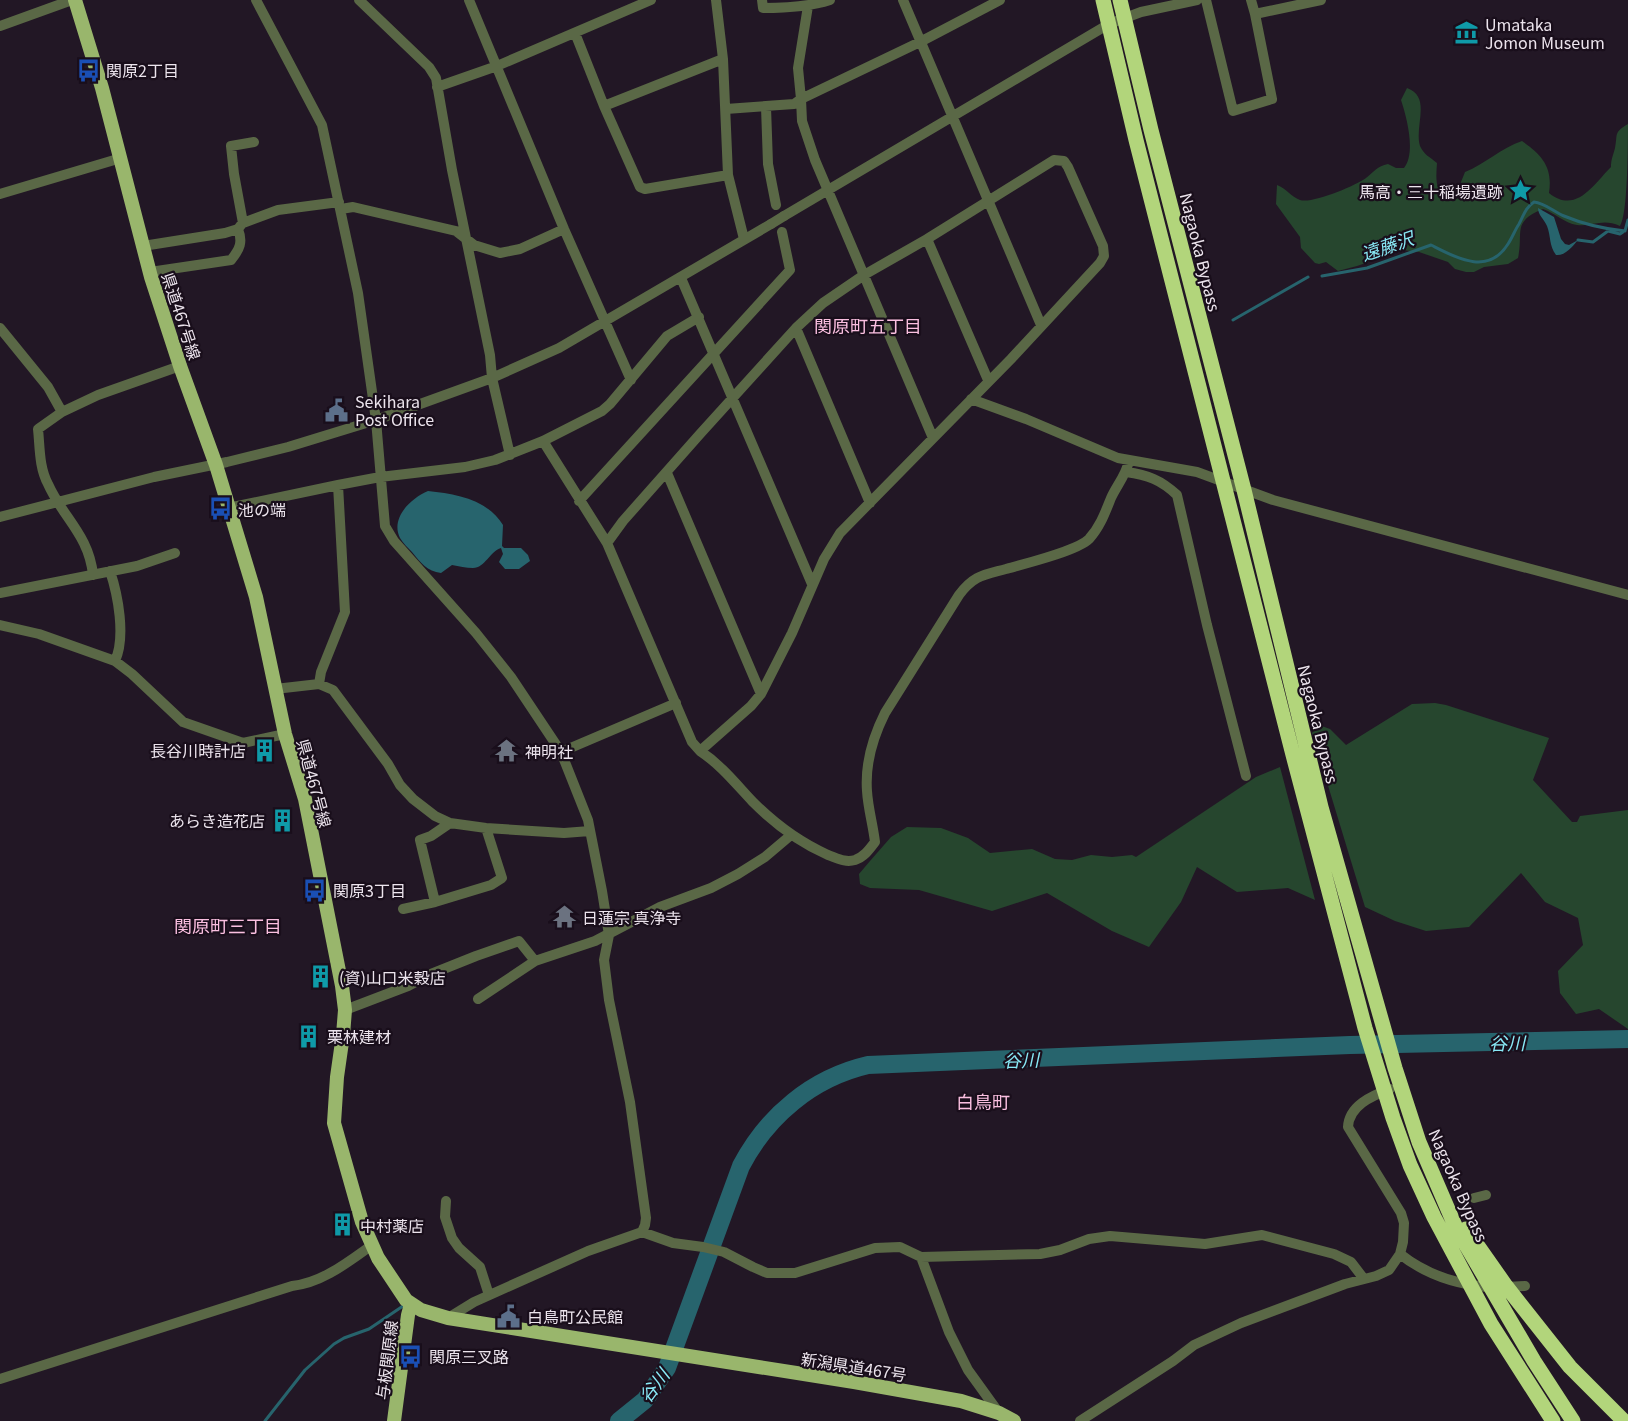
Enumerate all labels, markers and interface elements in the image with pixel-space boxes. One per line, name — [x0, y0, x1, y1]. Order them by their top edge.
place label: Umataka Jomon Museum — [1485, 12, 1605, 54]
museum icon: Umataka Jomon Museum — [1454, 20, 1480, 46]
bus stop icon: 関原2丁目 — [75, 57, 101, 83]
place label: 関原2丁目 — [106, 58, 179, 82]
place icon: 馬高・三十稲場遺跡 — [1508, 178, 1534, 204]
place label: 馬高・三十稲場遺跡 — [1359, 179, 1503, 203]
street label: Nagaoka Bypass — [1175, 190, 1227, 314]
water label: 遠藤沢 — [1357, 223, 1419, 266]
street label: 県道467号線 — [157, 269, 207, 363]
district label: 関原町五丁目 — [814, 312, 922, 338]
place label: Sekihara Post Office — [355, 389, 434, 431]
public building icon: Sekihara Post Office — [324, 397, 350, 423]
bus stop icon: 池の端 — [207, 496, 233, 522]
place label: 池の端 — [238, 497, 286, 521]
street label: Nagaoka Bypass — [1293, 662, 1345, 786]
street label: 県道467号線 — [292, 736, 338, 830]
building icon: 長谷川時計店 — [251, 737, 277, 763]
place label: 長谷川時計店 — [150, 738, 246, 762]
temple icon: 神明社 — [494, 738, 520, 764]
place label: 神明社 — [525, 739, 573, 763]
building icon: あらき造花店 — [270, 807, 296, 833]
place label: あらき造花店 — [169, 808, 265, 832]
bus stop icon: 関原3丁目 — [302, 877, 328, 903]
place label: 関原3丁目 — [333, 878, 406, 902]
temple icon: 日蓮宗 真浄寺 — [551, 904, 577, 930]
place label: 日蓮宗 真浄寺 — [582, 905, 682, 929]
district label: 関原町三丁目 — [174, 912, 282, 938]
building icon: (資)山口米穀店 — [308, 964, 334, 990]
place label: (資)山口米穀店 — [339, 965, 446, 989]
building icon: 栗林建材 — [296, 1023, 322, 1049]
place label: 栗林建材 — [327, 1024, 391, 1048]
water label: 谷川 — [1489, 1029, 1527, 1055]
water label: 谷川 — [1003, 1045, 1041, 1073]
district label: 白鳥町 — [956, 1088, 1010, 1114]
street label: Nagaoka Bypass — [1423, 1125, 1495, 1245]
building icon: 中村薬店 — [329, 1212, 355, 1238]
place label: 中村薬店 — [360, 1213, 424, 1237]
public building icon: 白鳥町公民館 — [496, 1303, 522, 1329]
place label: 白鳥町公民館 — [527, 1304, 623, 1328]
street label: 与板関原線 — [369, 1319, 403, 1401]
bus stop icon: 関原三叉路 — [398, 1343, 424, 1369]
place label: 関原三叉路 — [429, 1344, 509, 1368]
street label: 新潟県道467号 — [799, 1346, 909, 1386]
water label: 谷川 — [632, 1361, 675, 1407]

